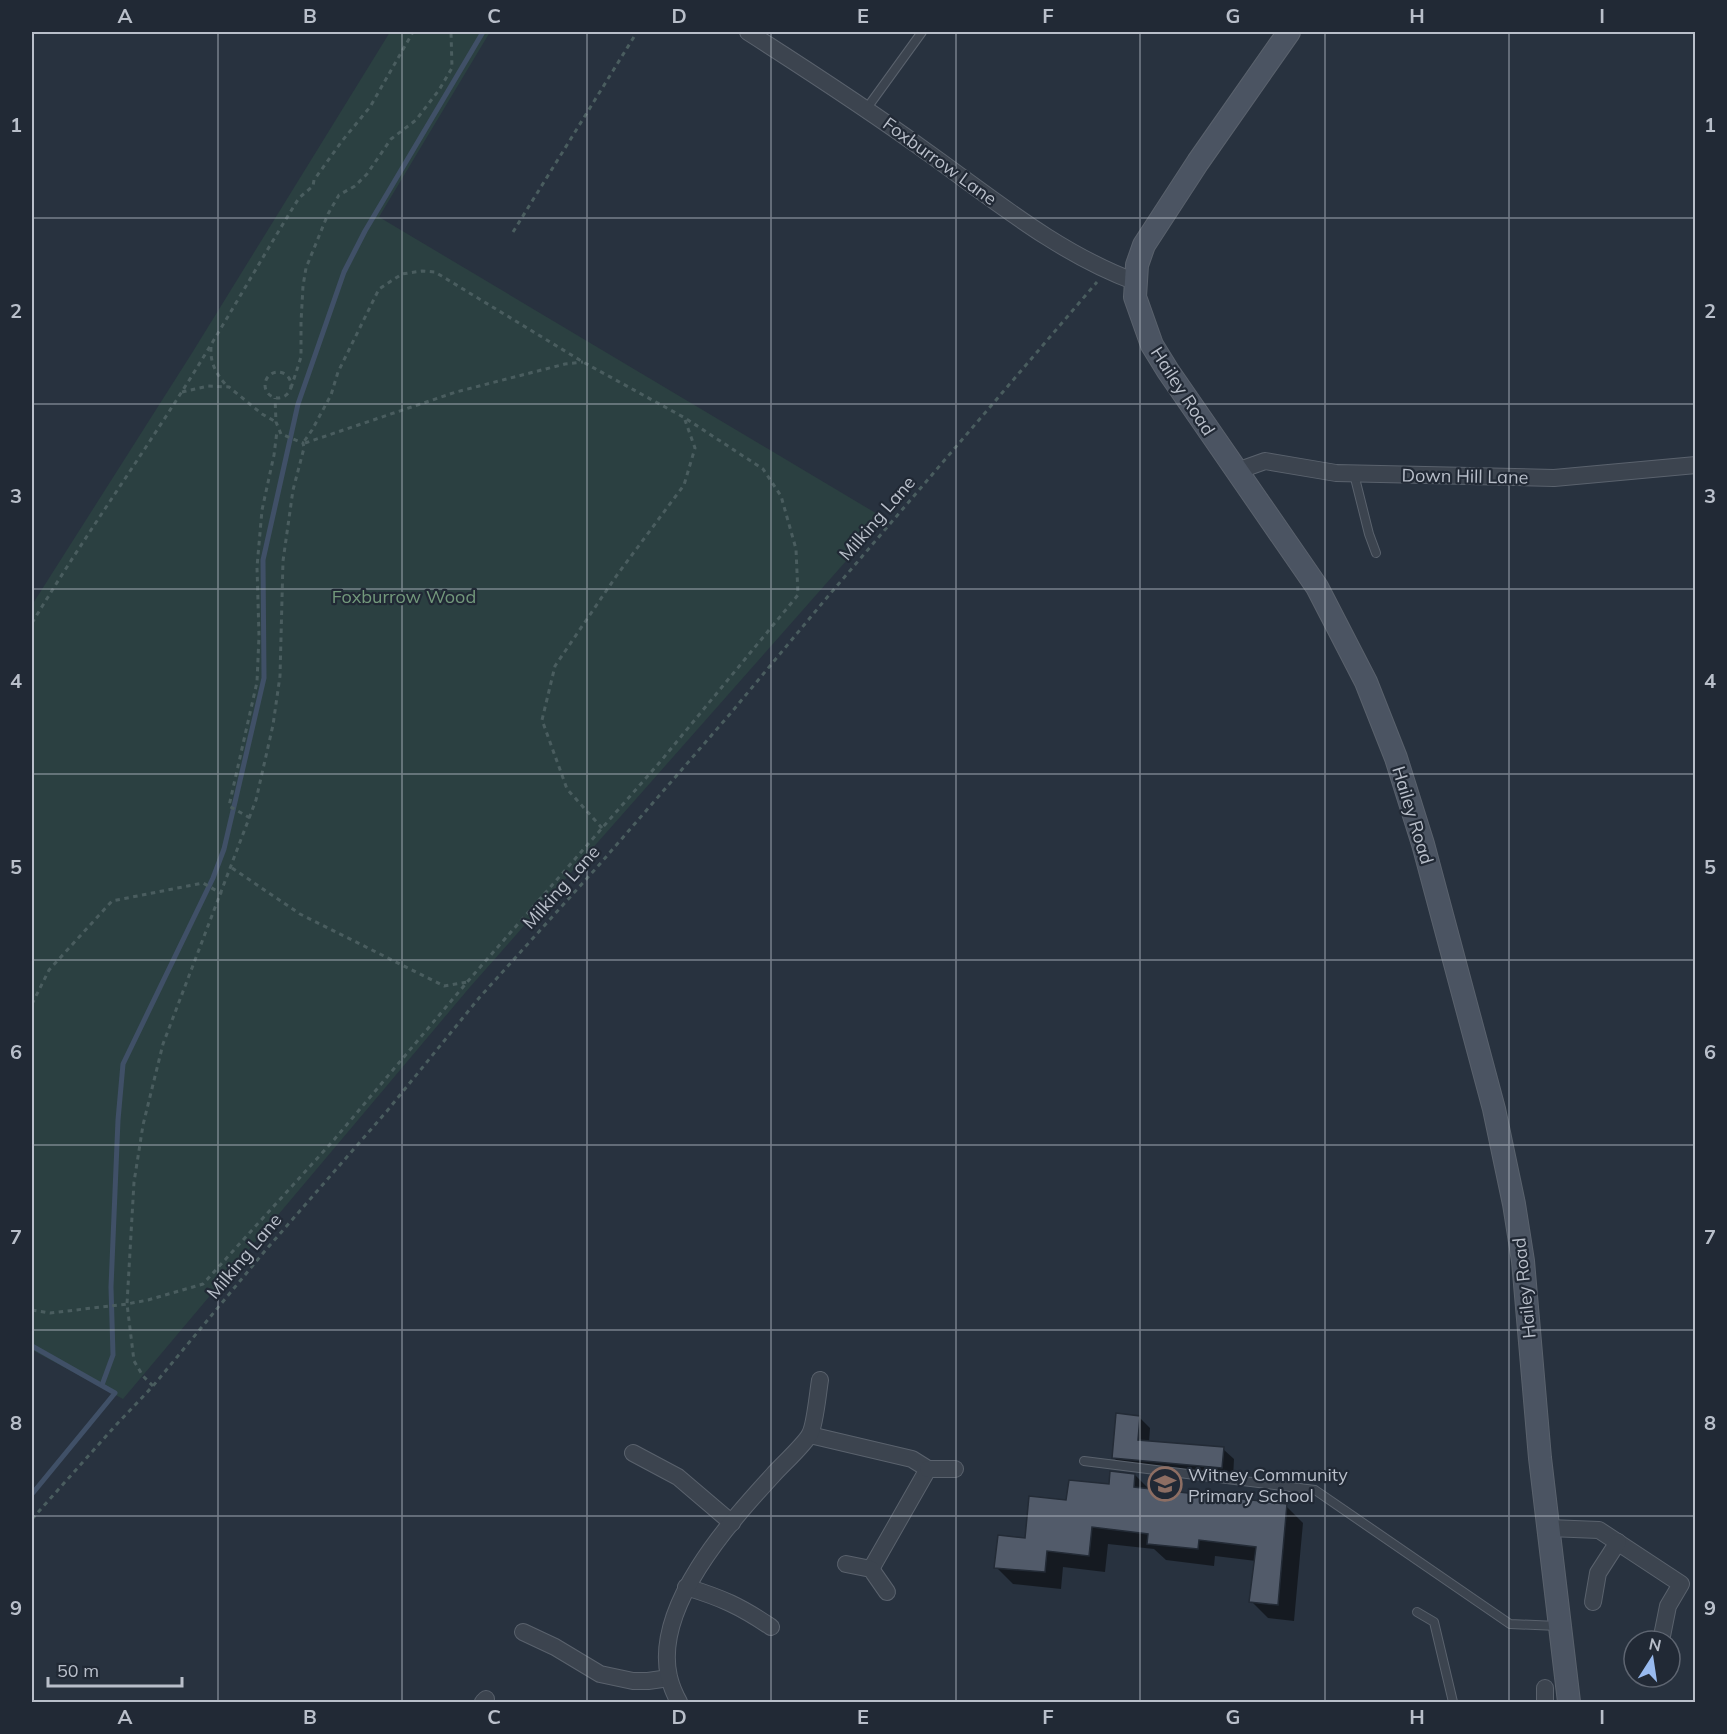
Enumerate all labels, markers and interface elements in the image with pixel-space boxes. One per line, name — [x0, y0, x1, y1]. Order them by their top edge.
text: A — [118, 3, 133, 28]
text: B — [303, 3, 317, 28]
text: C — [487, 3, 501, 28]
text: D — [671, 3, 687, 28]
text: E — [857, 3, 869, 28]
text: F — [1042, 3, 1054, 28]
text: G — [1226, 3, 1240, 28]
text: H — [1409, 3, 1425, 28]
text: I — [1599, 3, 1605, 28]
text: 1 — [10, 112, 22, 137]
street label: Foxburrow Lane — [879, 112, 1001, 210]
text: 1 — [1704, 112, 1716, 137]
text: 2 — [10, 298, 22, 323]
text: 2 — [1704, 298, 1716, 323]
street label: Hailey Road — [1146, 342, 1220, 440]
street label: Down Hill Lane — [1401, 463, 1529, 489]
street label: Milking Lane — [834, 471, 920, 565]
text: 3 — [10, 483, 22, 508]
text: 3 — [1704, 483, 1716, 508]
park label: Foxburrow Wood — [332, 585, 476, 608]
text: 4 — [10, 668, 22, 693]
text: 4 — [1704, 668, 1716, 693]
street label: Hailey Road — [1387, 763, 1439, 867]
street label: Milking Lane — [517, 840, 605, 934]
text: 5 — [10, 854, 22, 879]
text: 5 — [1704, 854, 1716, 879]
text: 6 — [10, 1039, 22, 1064]
text: 6 — [1704, 1039, 1716, 1064]
street label: Milking Lane — [202, 1209, 286, 1303]
text: 7 — [10, 1224, 22, 1249]
text: 7 — [1704, 1224, 1716, 1249]
street label: Hailey Road — [1507, 1236, 1541, 1340]
text: 8 — [10, 1410, 22, 1435]
text: 8 — [1704, 1410, 1716, 1435]
place label: Witney Community Primary School — [1188, 1463, 1348, 1507]
school or university icon: Witney Community Primary School — [1147, 1466, 1183, 1502]
text: 9 — [10, 1595, 22, 1620]
text: 9 — [1704, 1595, 1716, 1620]
north arrow — [1622, 1629, 1682, 1689]
text: N — [1647, 1633, 1663, 1655]
scale bar — [48, 1650, 182, 1688]
text: 50 m — [57, 1659, 99, 1682]
text: A — [118, 1704, 133, 1729]
text: B — [303, 1704, 317, 1729]
text: C — [487, 1704, 501, 1729]
text: D — [671, 1704, 687, 1729]
text: E — [857, 1704, 869, 1729]
text: F — [1042, 1704, 1054, 1729]
text: G — [1226, 1704, 1240, 1729]
text: H — [1409, 1704, 1425, 1729]
text: I — [1599, 1704, 1605, 1729]

